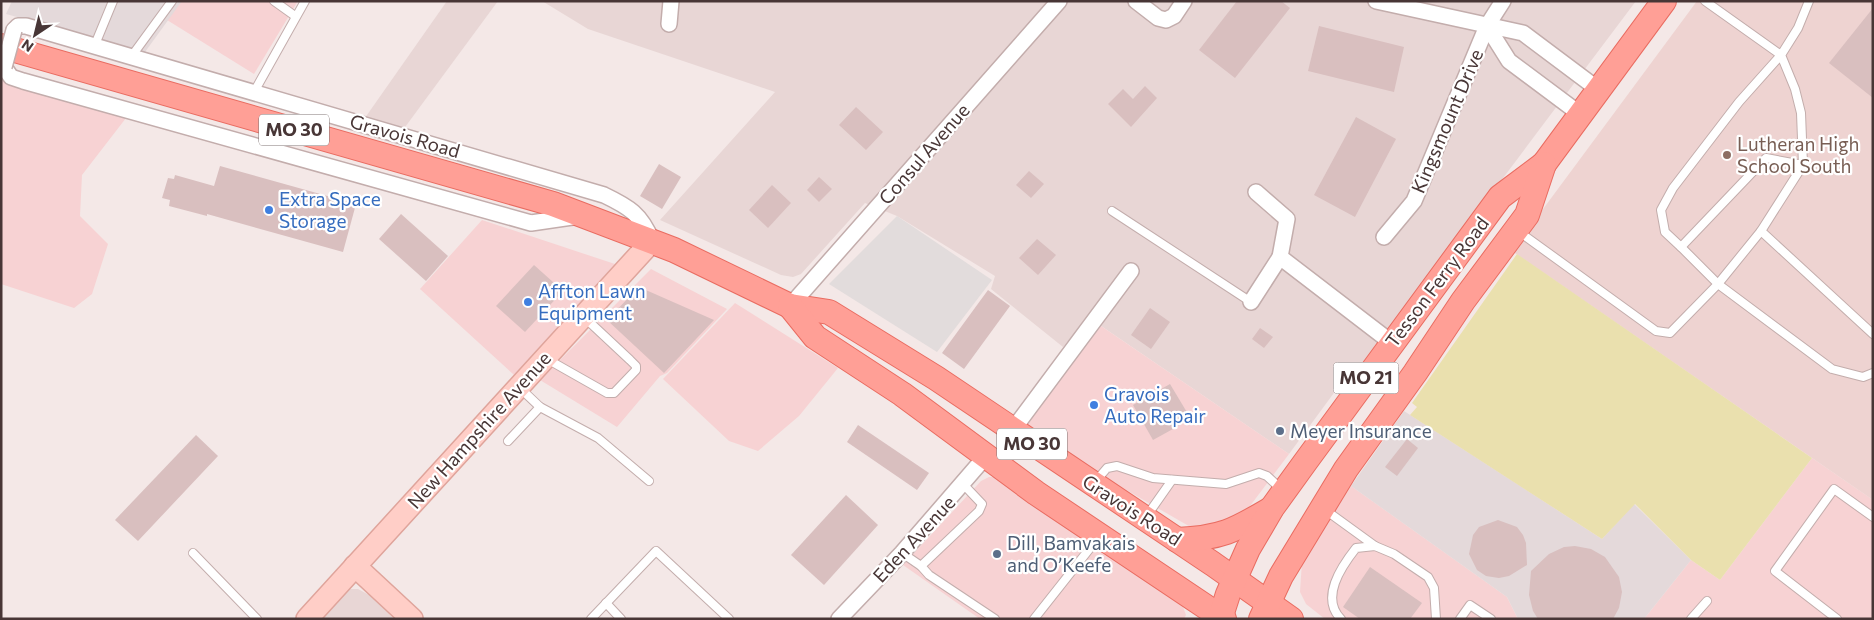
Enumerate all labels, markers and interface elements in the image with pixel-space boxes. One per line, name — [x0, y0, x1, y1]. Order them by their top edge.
north arrow — [10, 10, 60, 60]
text: N — [18, 36, 36, 56]
street label: Kingsmount Drive — [1406, 45, 1487, 196]
street label: Consul Avenue — [874, 98, 974, 209]
street label: Gravois Road — [347, 109, 463, 162]
road number: MO 30 — [259, 114, 329, 146]
place label: Lutheran High School South — [1737, 132, 1859, 177]
marker: Lutheran High School South — [1721, 149, 1733, 161]
place label: Extra Space Storage — [279, 187, 381, 232]
marker: Extra Space Storage — [263, 204, 275, 216]
street label: Tesson Ferry Road — [1380, 212, 1493, 351]
place label: Affton Lawn Equipment — [538, 279, 646, 324]
marker: Affton Lawn Equipment — [522, 296, 534, 308]
street label: New Hampshire Avenue — [402, 346, 555, 513]
road number: MO 21 — [1334, 362, 1398, 393]
place label: Gravois Auto Repair — [1104, 382, 1206, 427]
marker: Gravois Auto Repair — [1088, 399, 1100, 411]
place label: Meyer Insurance — [1290, 419, 1432, 442]
marker: Meyer Insurance — [1274, 425, 1286, 437]
road number: MO 30 — [997, 428, 1067, 459]
street label: Gravois Road — [1078, 469, 1186, 550]
street label: Eden Avenue — [868, 491, 960, 587]
place label: Dill, Bamvakais and O’Keefe — [1007, 531, 1135, 576]
marker: Dill, Bamvakais and O’Keefe — [991, 548, 1003, 560]

